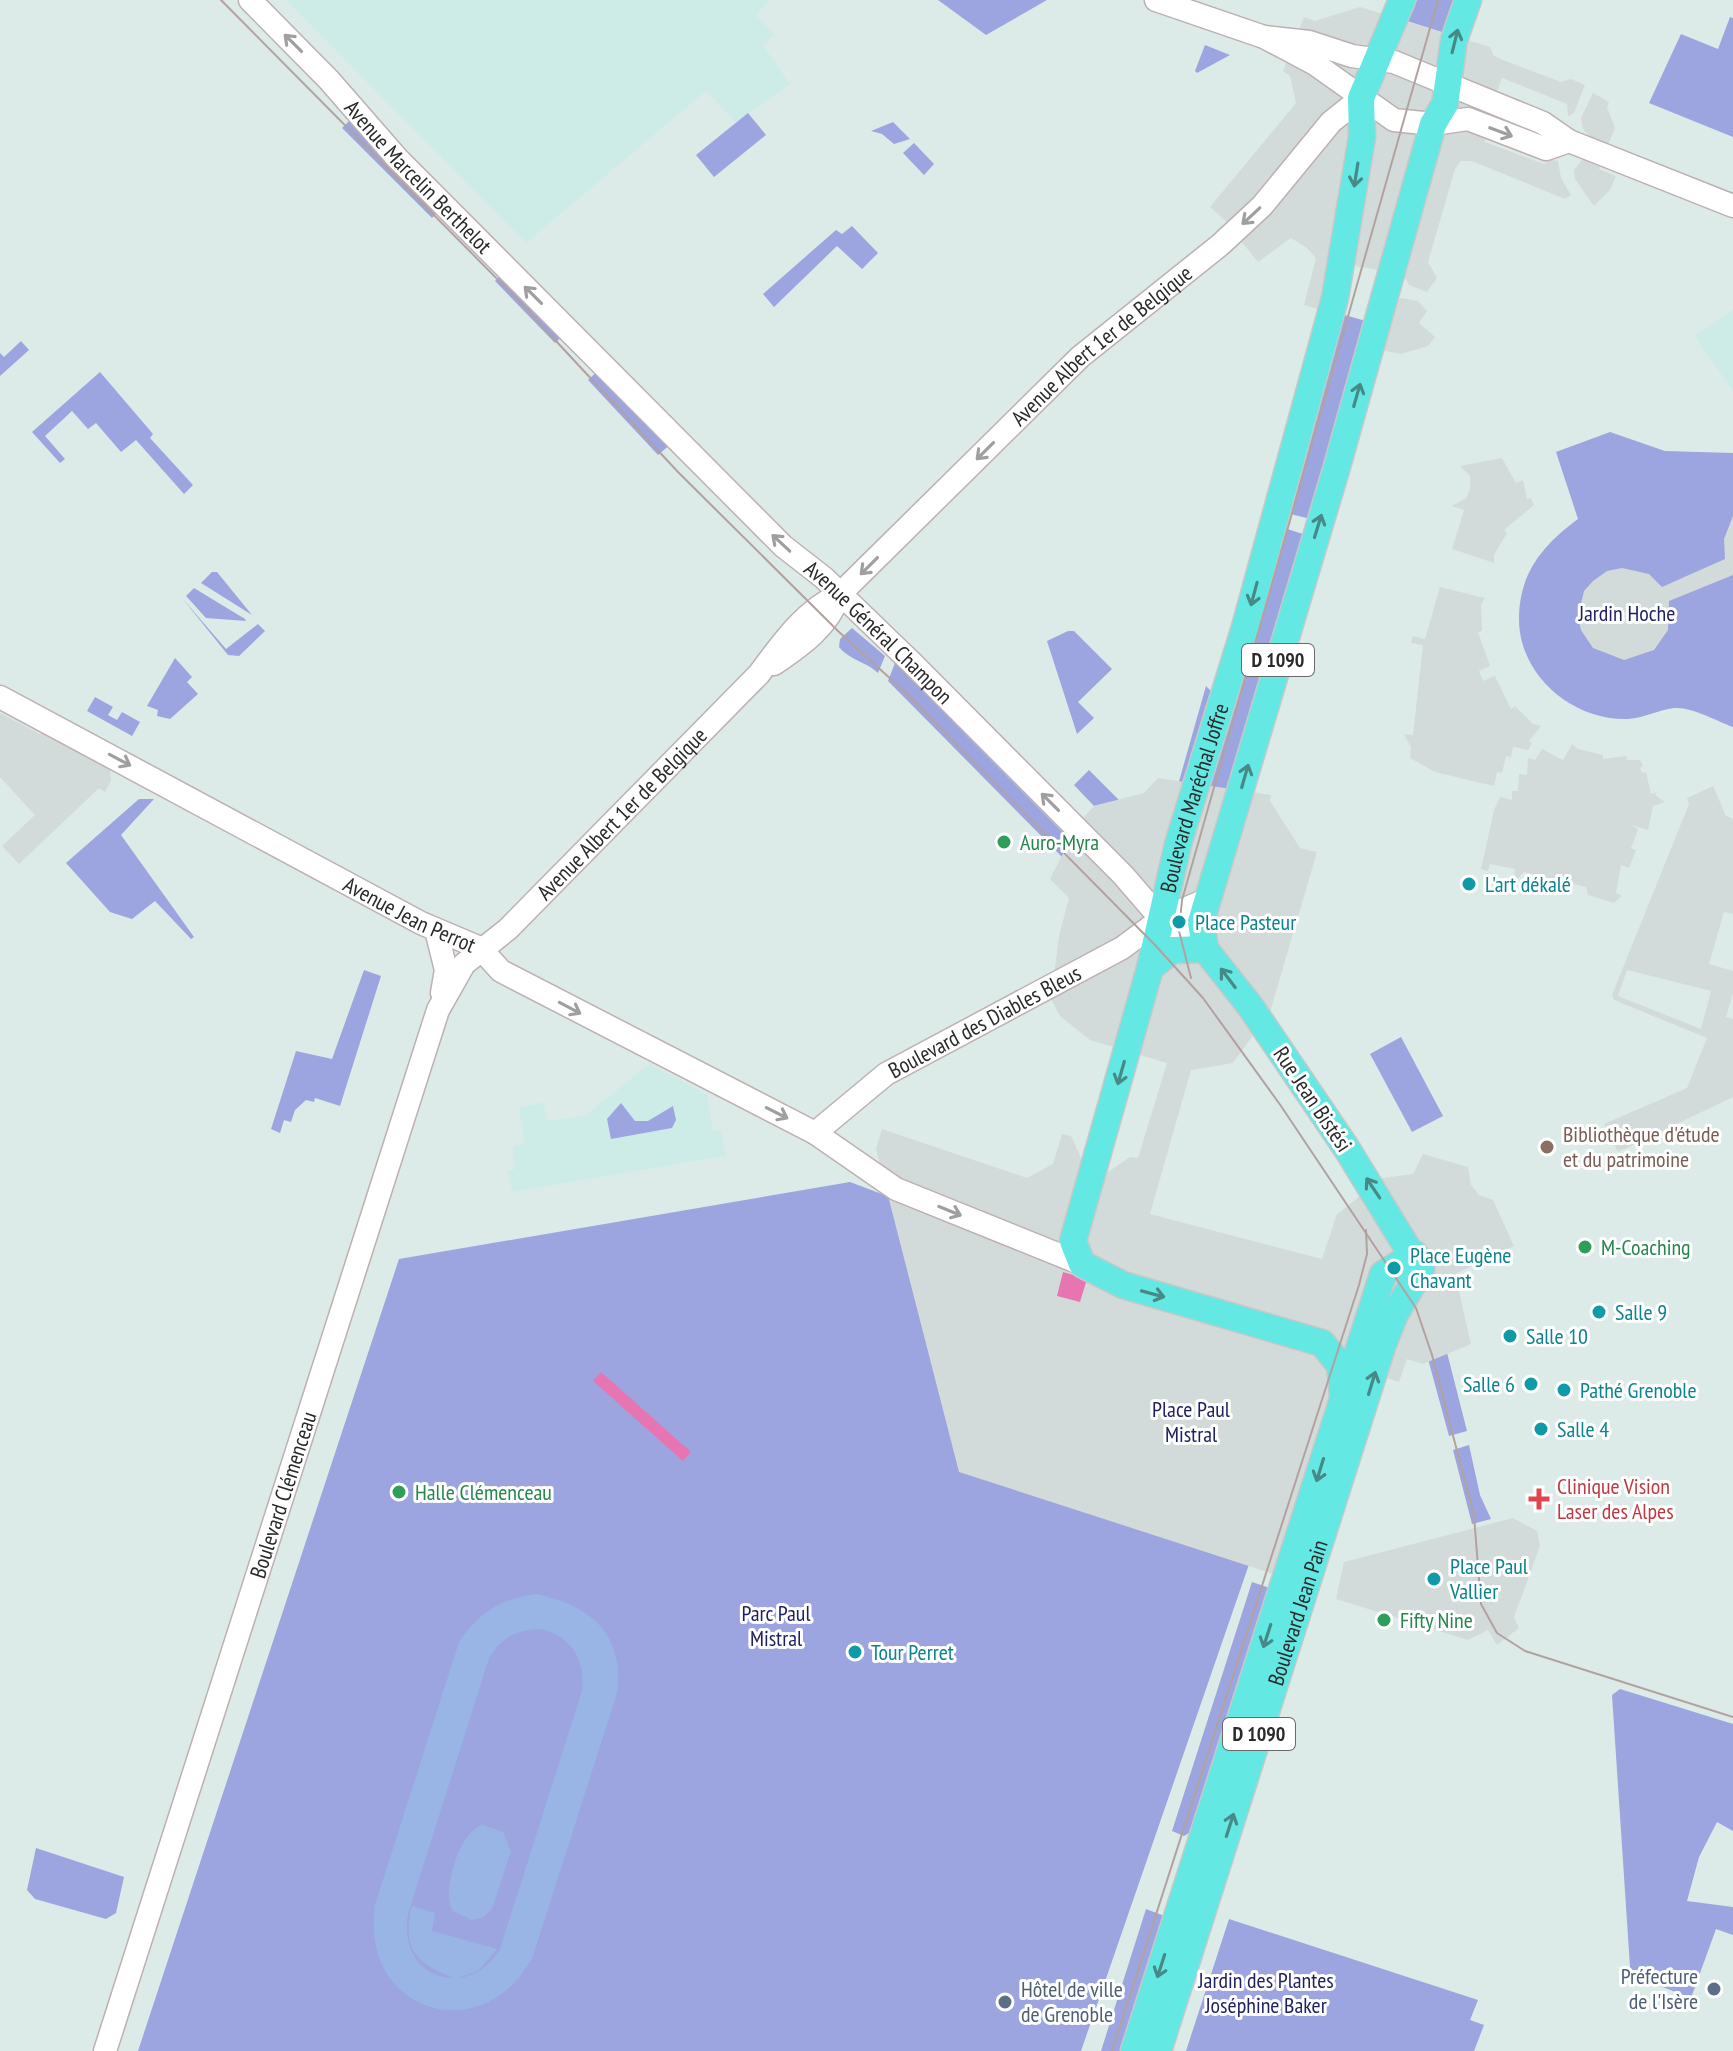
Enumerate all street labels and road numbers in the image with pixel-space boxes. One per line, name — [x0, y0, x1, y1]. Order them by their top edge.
street label: Avenue Marcelin Berthelot — [339, 94, 498, 259]
street label: Avenue Albert 1er de Belgique — [1005, 259, 1198, 432]
street label: Avenue Général Champon — [799, 554, 959, 710]
road number: D 1090 — [1242, 644, 1314, 676]
street label: Boulevard Maréchal Joffre — [1153, 700, 1235, 895]
street label: Avenue Albert 1er de Belgique — [530, 721, 713, 906]
street label: Avenue Jean Perrot — [339, 870, 480, 959]
street label: Boulevard des Diables Bleus — [883, 959, 1086, 1084]
street label: Rue Jean Bistési — [1268, 1041, 1358, 1157]
street label: Boulevard Clémenceau — [243, 1408, 323, 1582]
street label: Boulevard Jean Pain — [1261, 1536, 1334, 1689]
road number: D 1090 — [1223, 1718, 1295, 1750]

